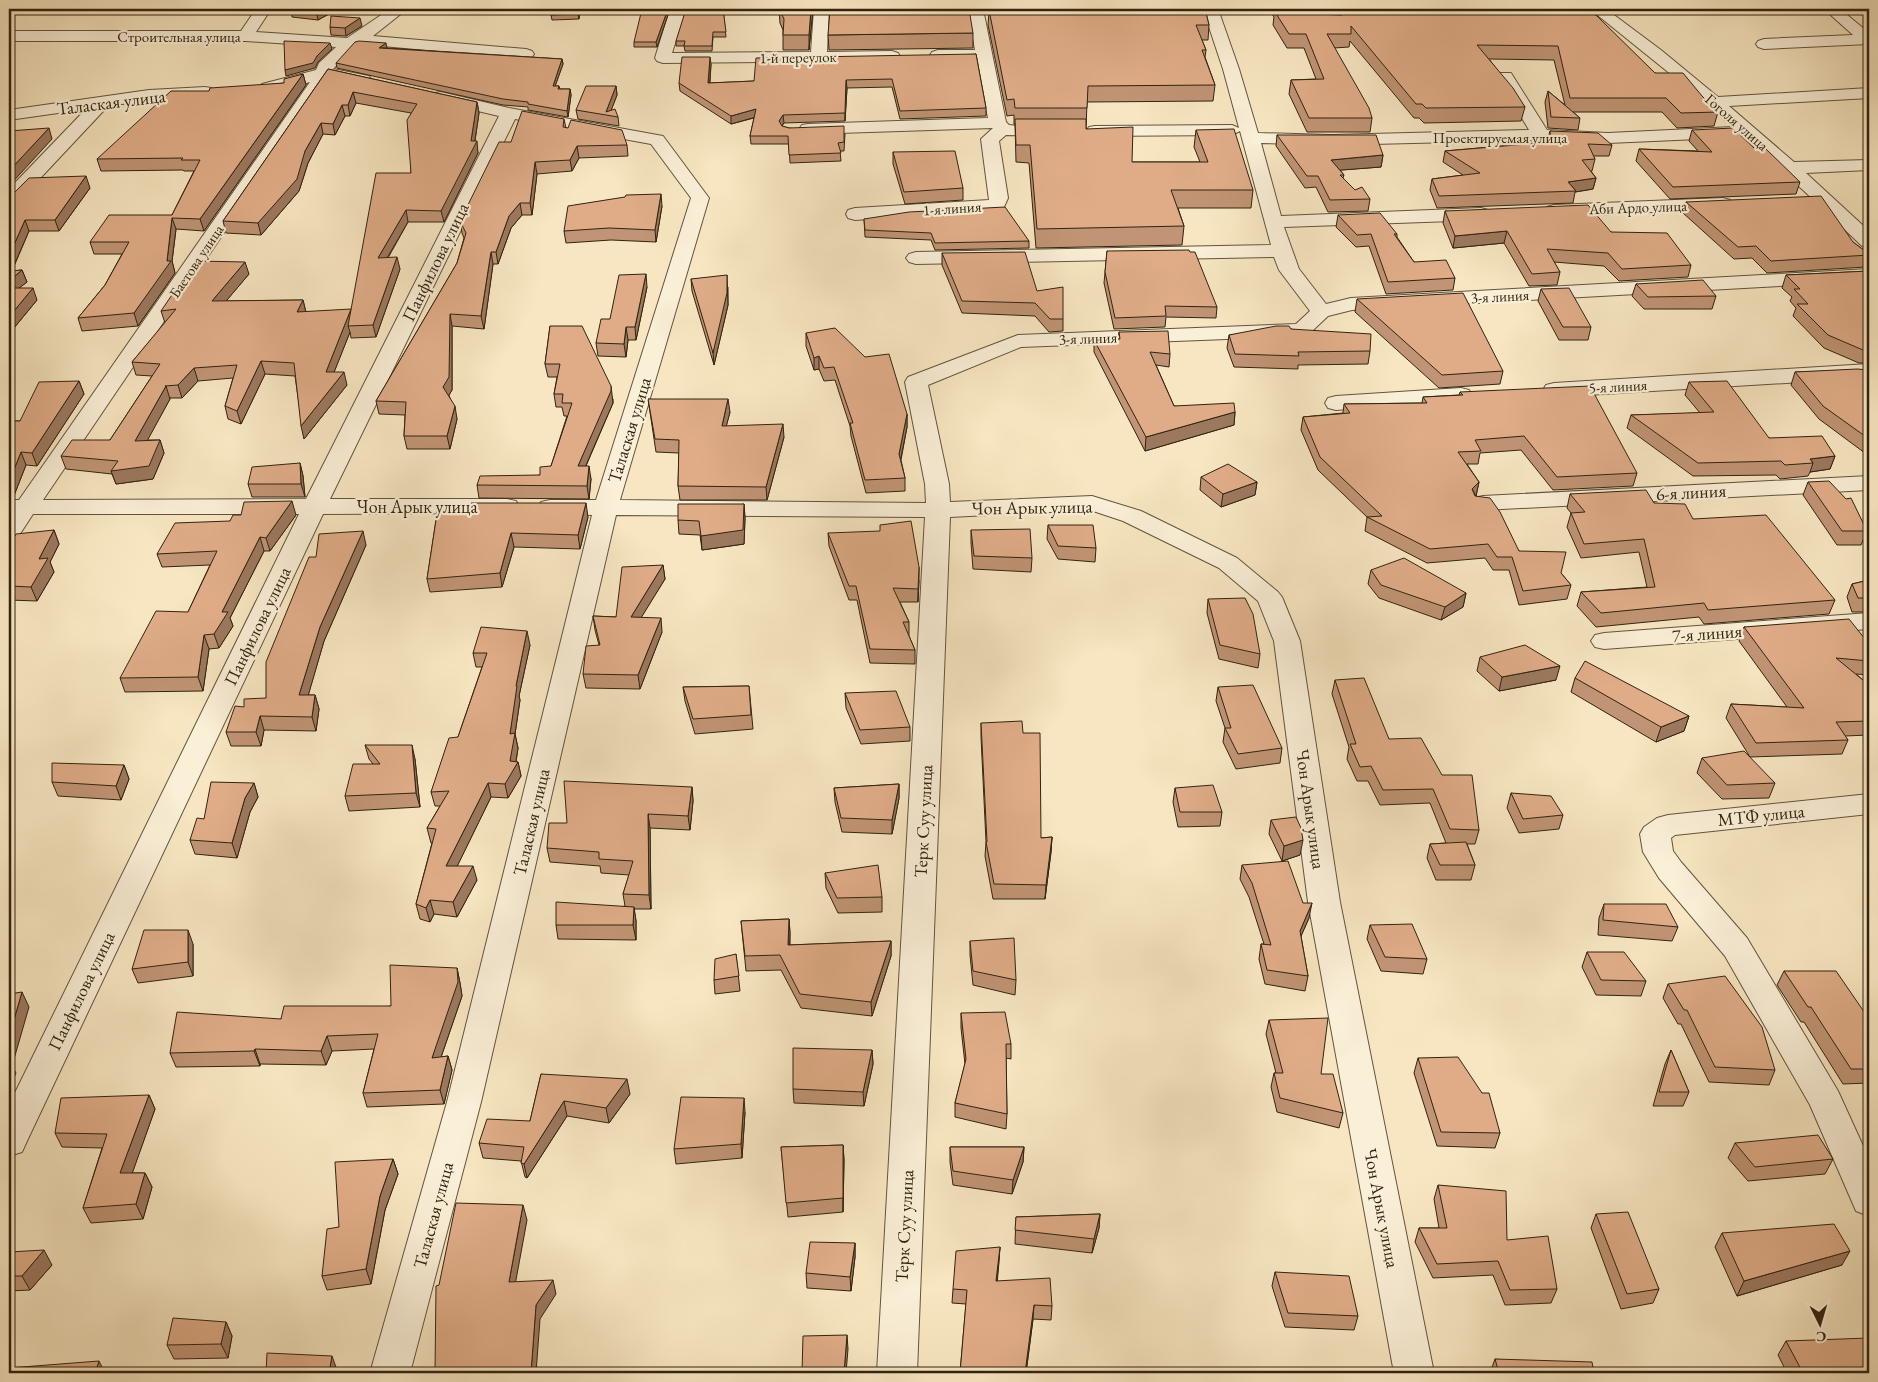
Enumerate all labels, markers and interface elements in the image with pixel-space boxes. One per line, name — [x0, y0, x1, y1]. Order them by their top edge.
street label: Строительная улица — [117, 27, 241, 46]
street label: 1-й переулок — [759, 47, 837, 67]
street label: Талаская улица — [55, 84, 168, 120]
street label: Гоголя улица — [1701, 89, 1773, 155]
street label: Проектируемая улица — [1433, 128, 1567, 147]
street label: 1-я линия — [922, 196, 982, 220]
street label: Аби Ардо улица — [1588, 196, 1687, 218]
street label: Панфилова улица — [396, 198, 474, 325]
street label: Баетова улица — [164, 221, 228, 301]
street label: 3-я линия — [1470, 285, 1530, 307]
street label: 3-я линия — [1058, 327, 1118, 349]
street label: Талаская улица — [602, 374, 656, 486]
street label: 5-я линия — [1588, 375, 1648, 397]
street label: 6-я линия — [1655, 479, 1727, 505]
street label: Чон Арык улица — [971, 494, 1094, 520]
street label: Чон Арык улица — [356, 495, 478, 518]
street label: Панфилова улица — [218, 562, 296, 689]
street label: 7-я линия — [1671, 619, 1743, 647]
street label: Чон Арык улица — [1291, 747, 1331, 871]
street label: Терк Суу улица — [909, 763, 937, 878]
street label: Талаская улица — [507, 765, 555, 878]
street label: МТФ улица — [1716, 799, 1806, 831]
street label: Панфилова улица — [42, 927, 120, 1054]
street label: Чон Арык улица — [1359, 1146, 1405, 1270]
street label: Талаская улица — [408, 1158, 458, 1271]
street label: Терк Суу улица — [890, 1168, 918, 1283]
north arrow — [1796, 1300, 1846, 1350]
text: С — [1815, 1328, 1827, 1346]

